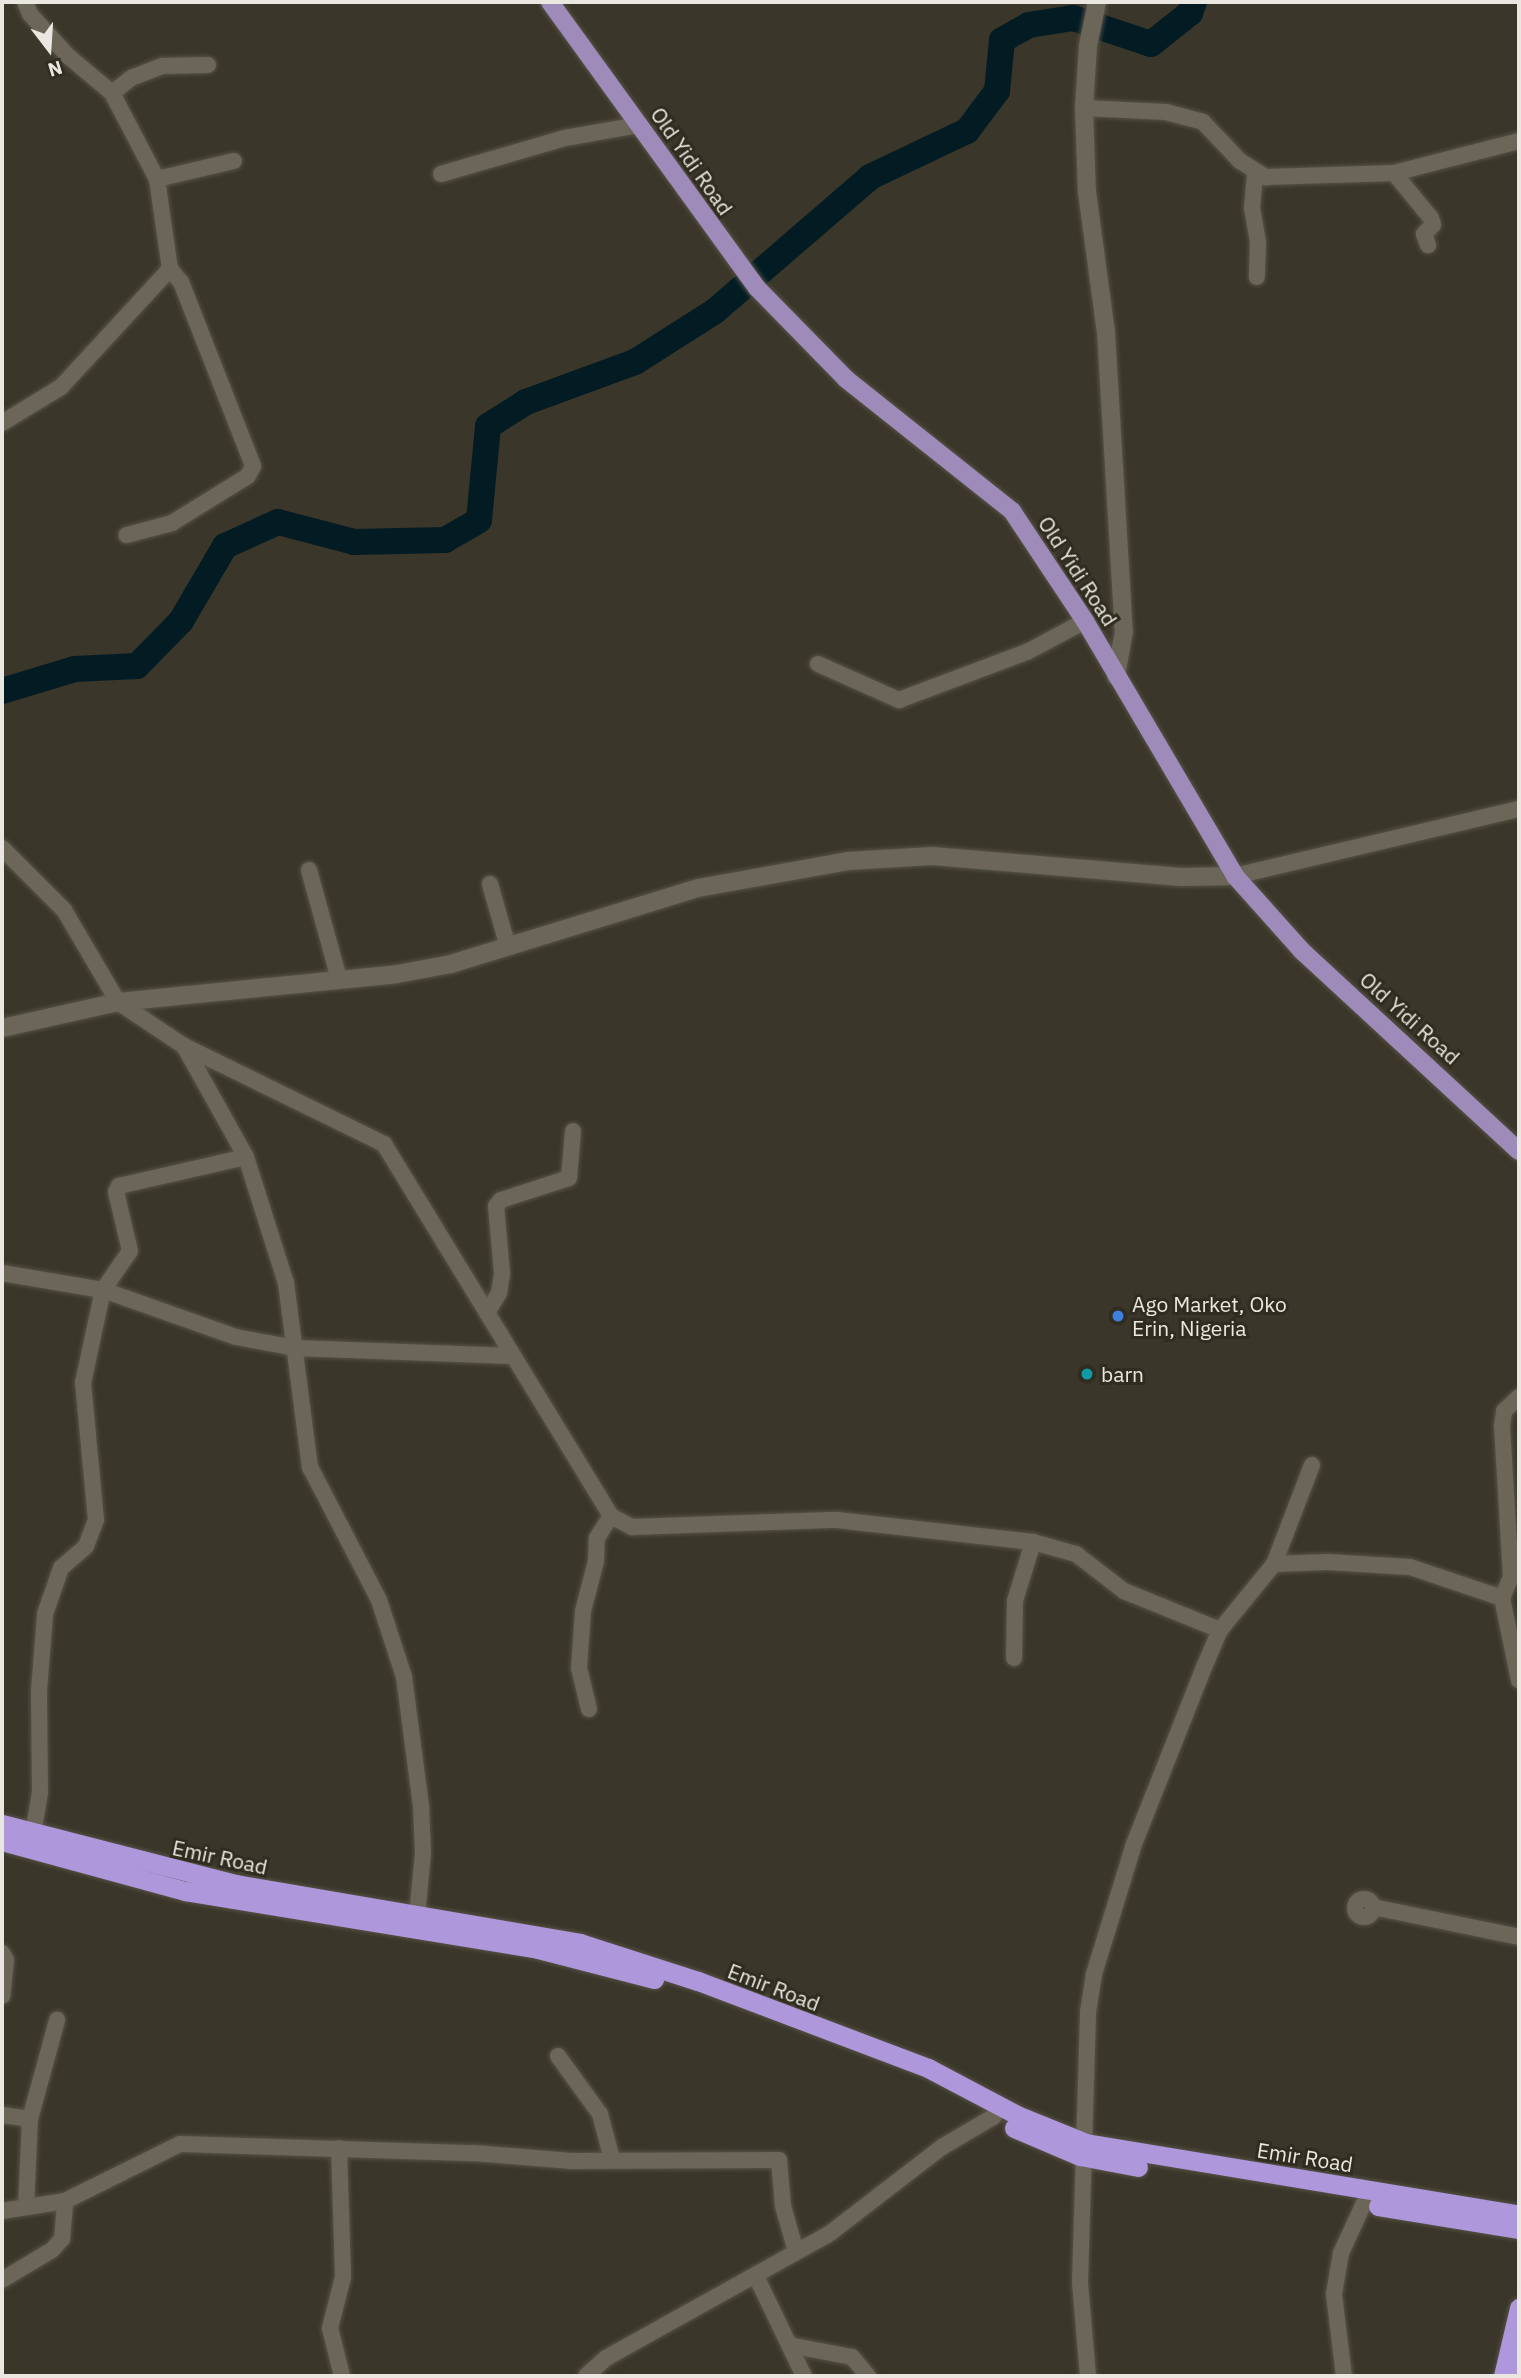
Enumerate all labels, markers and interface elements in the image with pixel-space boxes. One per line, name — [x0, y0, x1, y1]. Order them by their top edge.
north arrow — [14, 14, 84, 84]
text: N — [45, 56, 65, 83]
street label: Old Yidi Road — [646, 102, 738, 220]
street label: Old Yidi Road — [1033, 511, 1123, 631]
street label: Old Yidi Road — [1355, 967, 1465, 1069]
place label: Ago Market, Oko Erin, Nigeria — [1132, 1291, 1287, 1341]
marker: Ago Market, Oko Erin, Nigeria — [1110, 1308, 1126, 1324]
place label: barn — [1101, 1361, 1144, 1387]
marker: barn — [1079, 1366, 1095, 1382]
street label: Emir Road — [170, 1835, 270, 1879]
street label: Emir Road — [724, 1958, 824, 2016]
street label: Emir Road — [1255, 2137, 1355, 2177]

